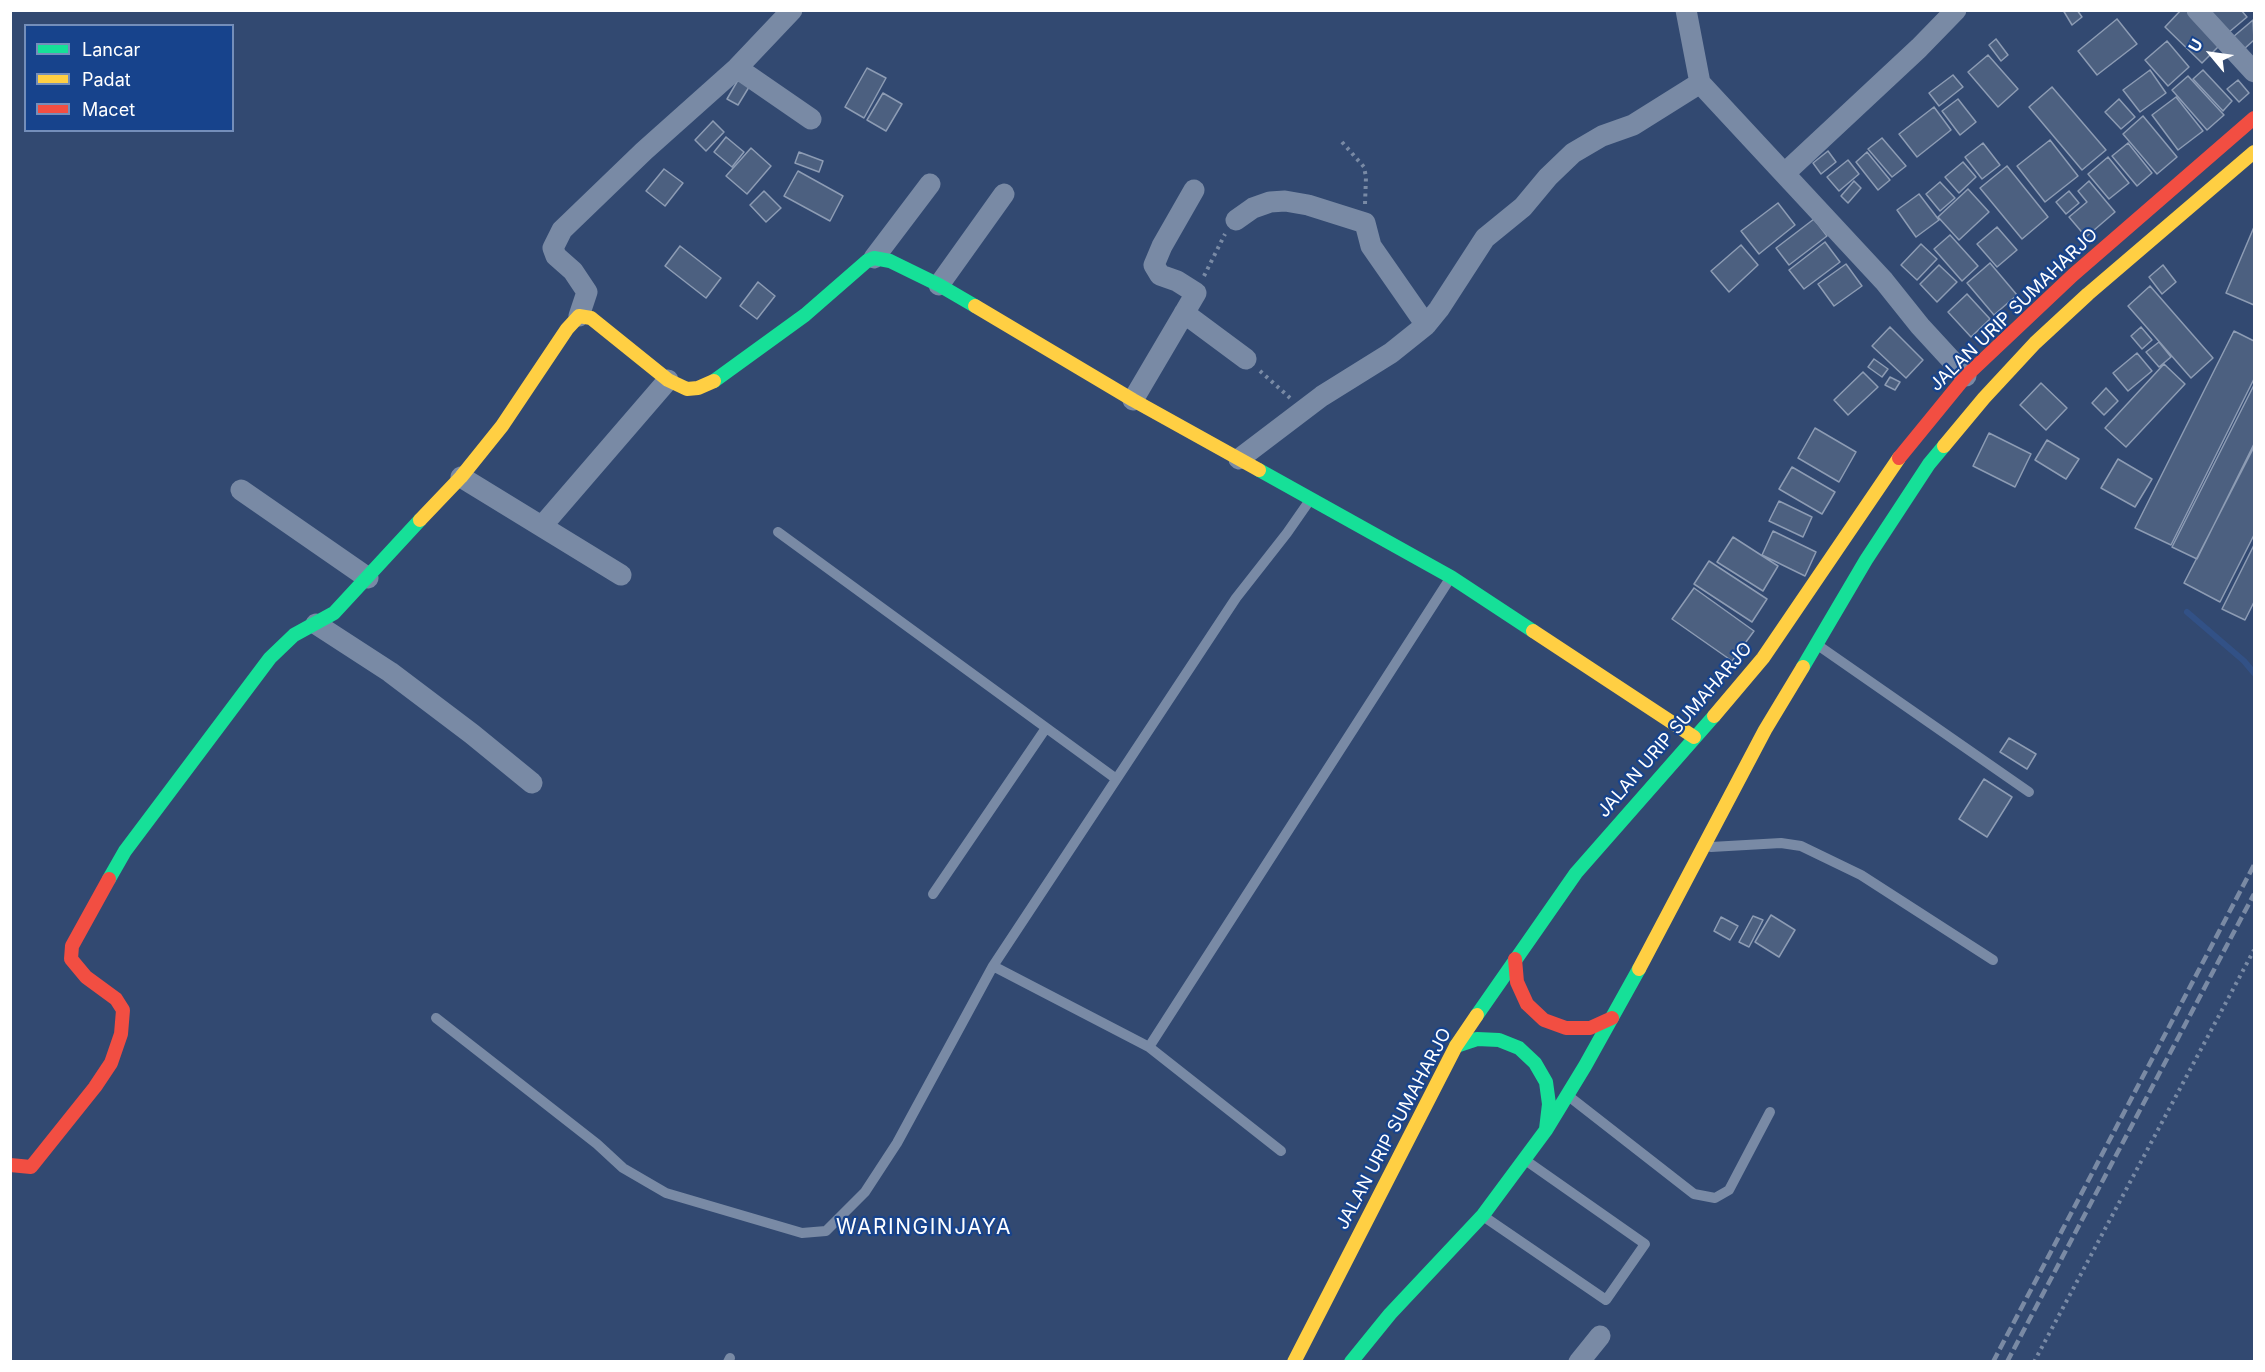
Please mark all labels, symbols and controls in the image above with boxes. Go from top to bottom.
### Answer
legend [24,24,234,132]
north arrow [2181,24,2241,84]
text: U [2184,35,2207,55]
text: Lancar [82,39,140,60]
text: Padat [82,69,131,90]
text: Macet [82,99,135,120]
street label: JALAN URIP SUMAHARJO [1926,224,2102,396]
street label: JALAN URIP SUMAHARJO [1593,638,1757,822]
street label: JALAN URIP SUMAHARJO [1332,1025,1456,1233]
district label: WARINGINJAYA [836,1215,1012,1241]

